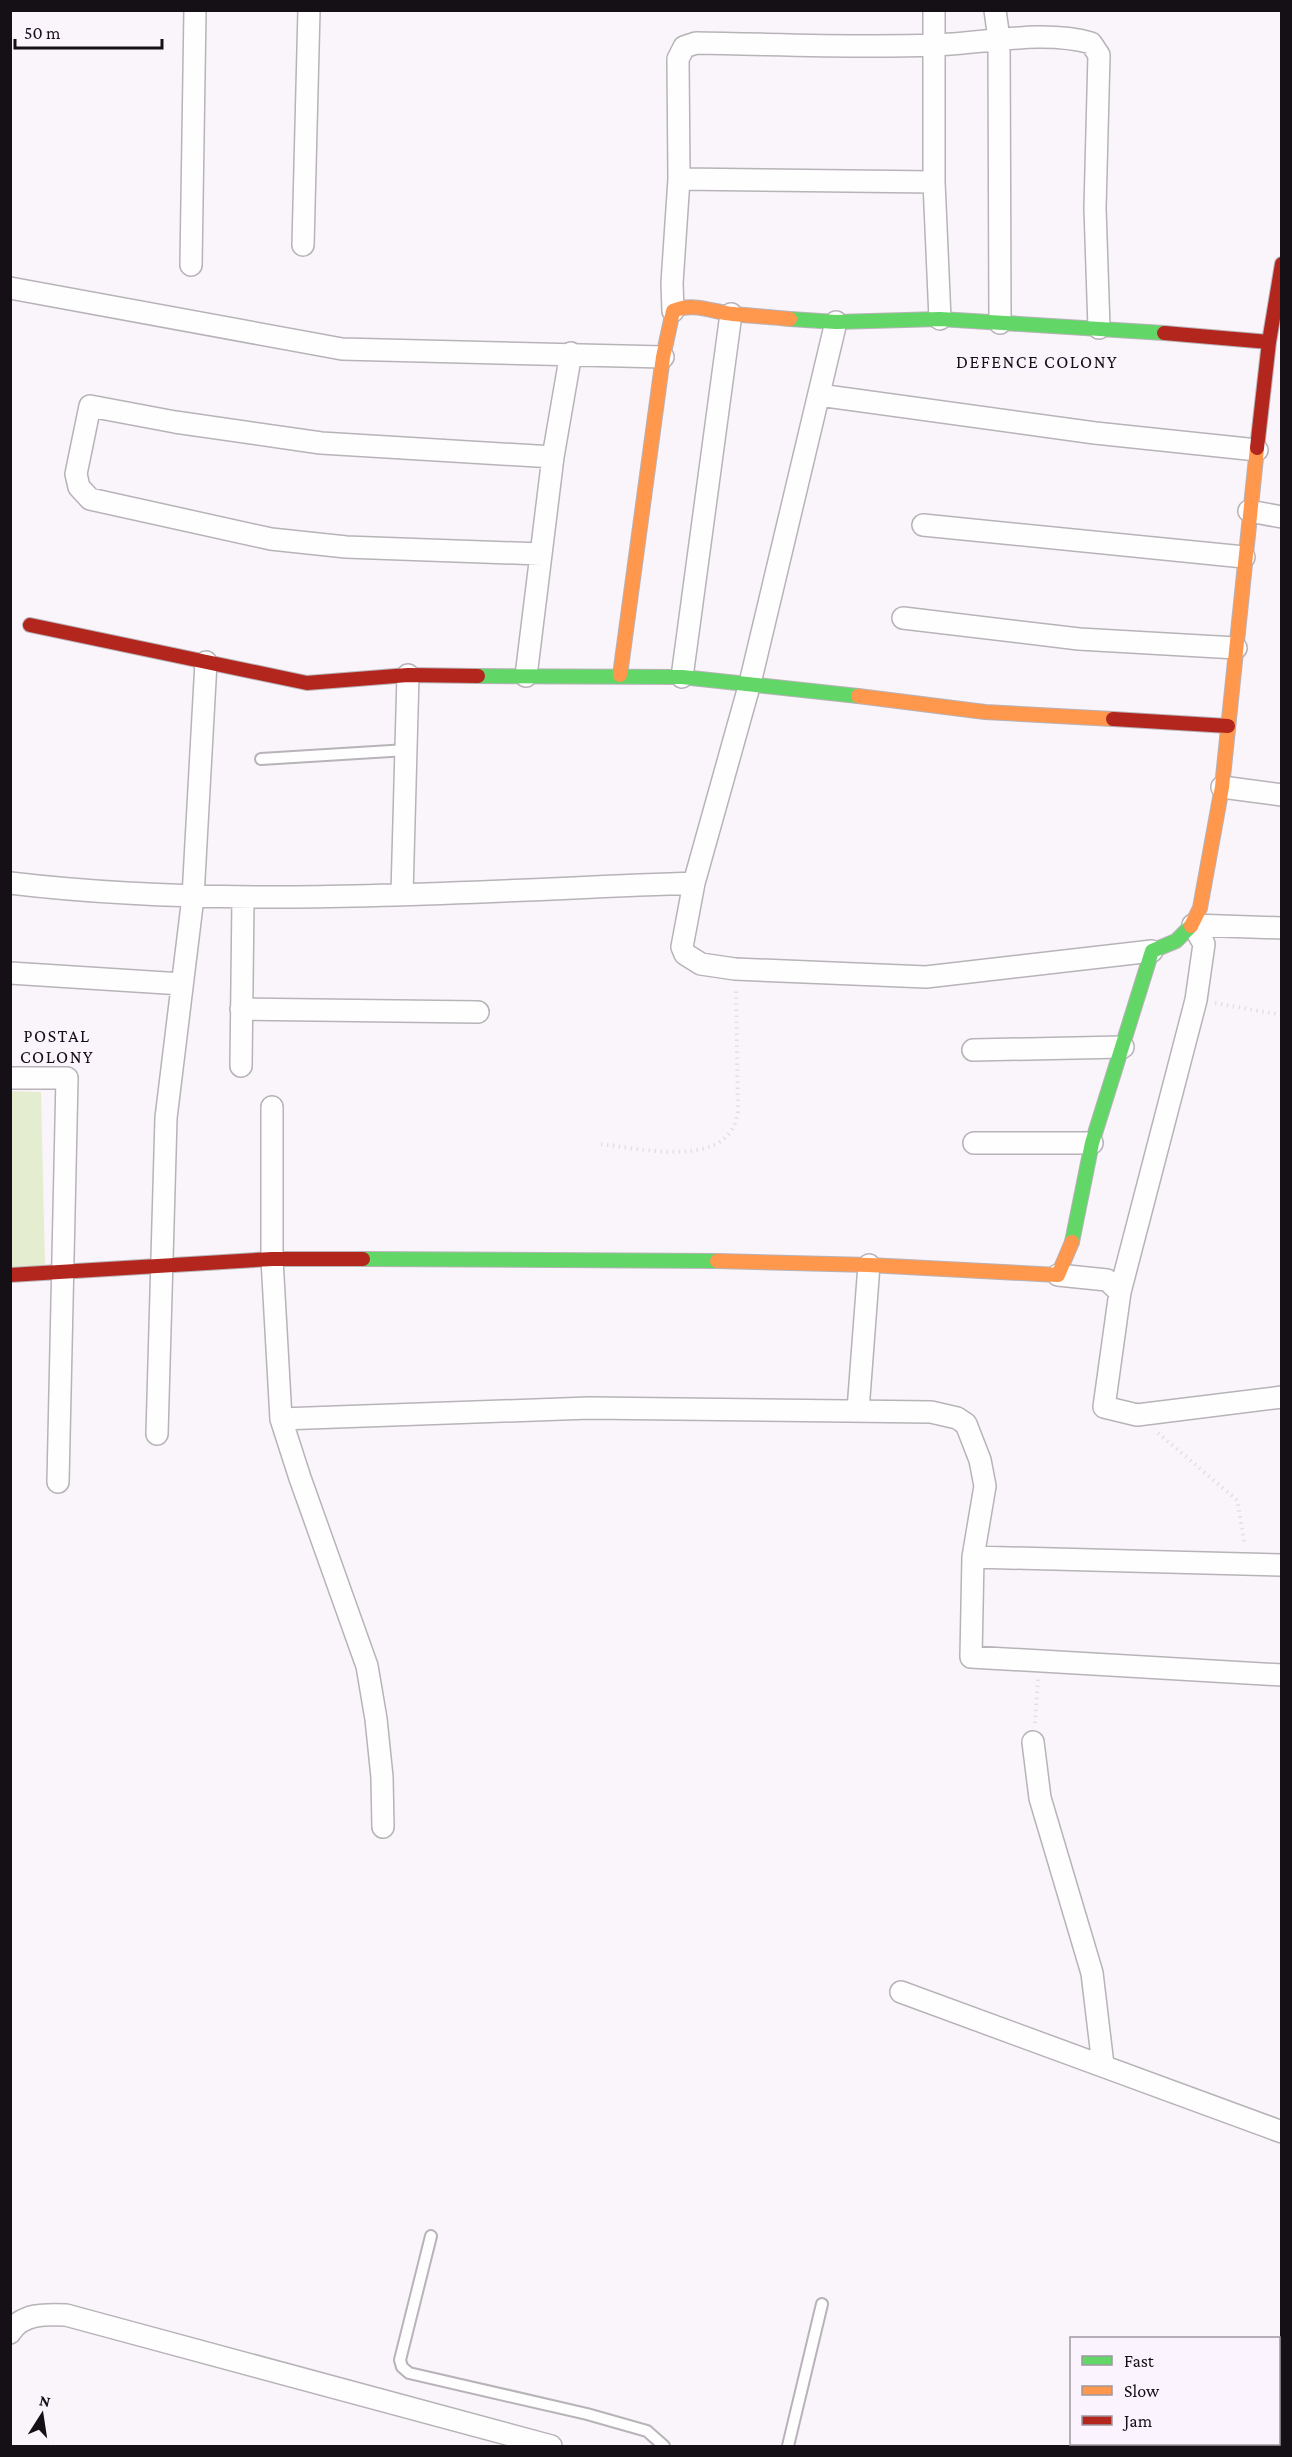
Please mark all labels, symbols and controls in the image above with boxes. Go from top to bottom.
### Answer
scale bar [15,12,162,50]
text: 50 m [24,23,61,43]
district label: DEFENCE COLONY [956,352,1118,372]
district label: POSTAL COLONY [20,1026,94,1067]
legend [1070,2337,1280,2445]
text: Fast [1124,2351,1155,2371]
text: Slow [1124,2381,1160,2401]
north arrow [12,2385,72,2445]
text: N [38,2391,52,2410]
text: Jam [1122,2411,1153,2431]

